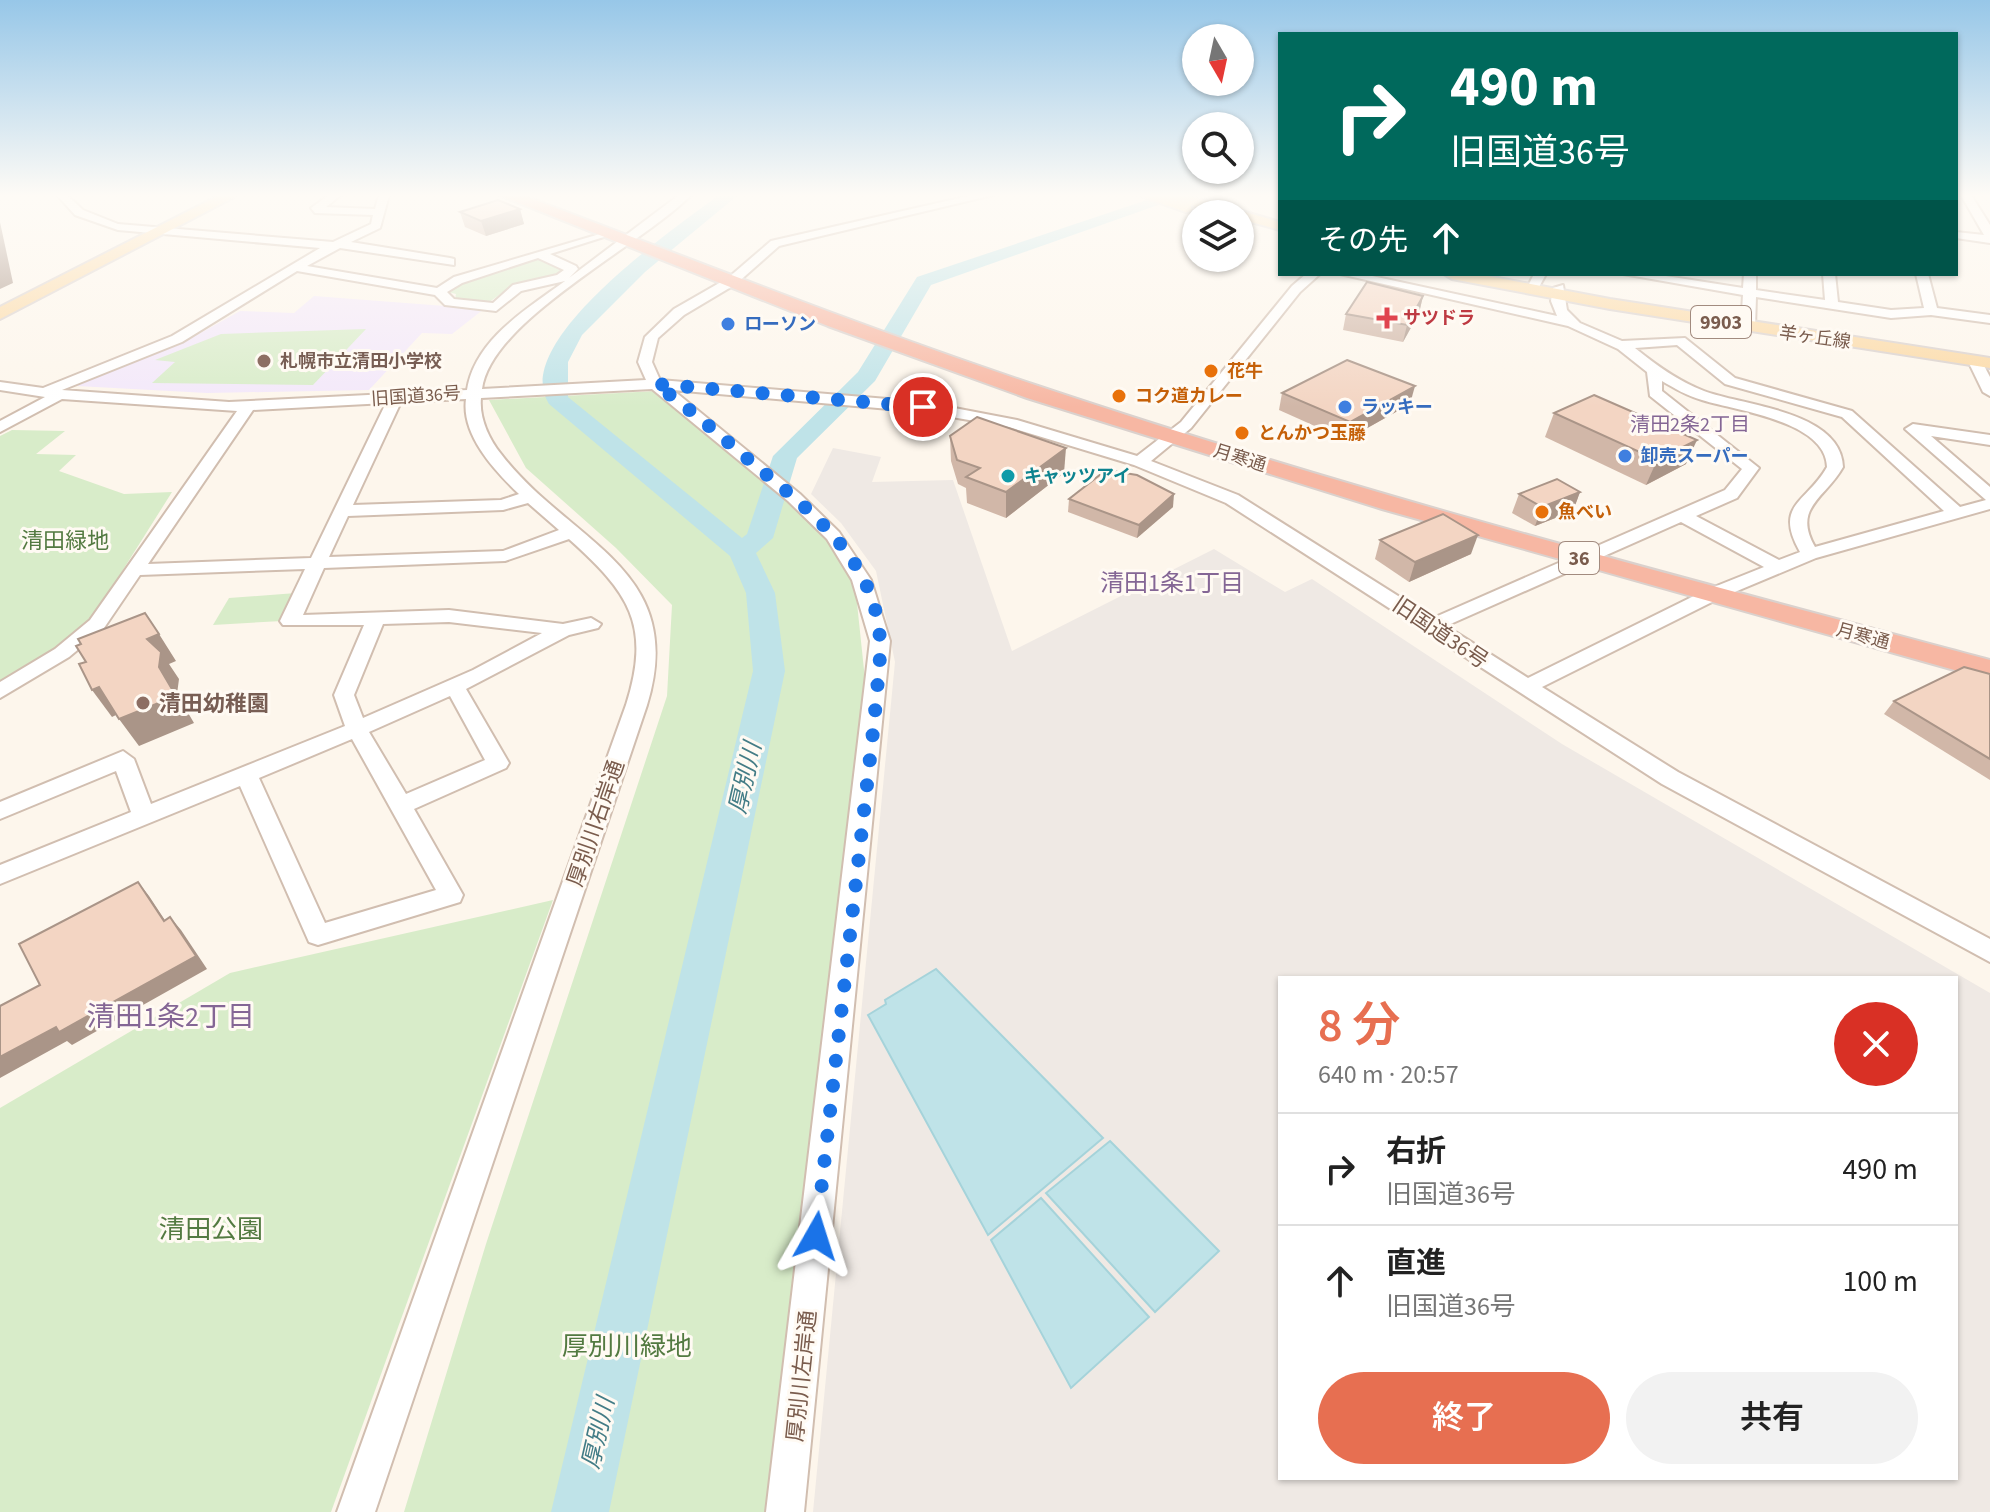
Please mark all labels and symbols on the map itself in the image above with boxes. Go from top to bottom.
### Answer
north arrow [1182,24,1254,96]
place label: サツドラ [1403,306,1475,331]
road number: 9903 [1691,306,1751,338]
marker: サツドラ [1378,309,1396,327]
place label: ローソン [744,312,816,337]
marker: ローソン [719,315,737,333]
street label: 羊ヶ丘線 [1778,320,1852,355]
place label: 札幌市立清田小学校 [280,349,442,374]
marker: 札幌市立清田小学校 [255,352,273,370]
place label: 花牛 [1227,359,1263,384]
marker: 花牛 [1202,362,1220,380]
pin [889,373,957,441]
street label: 旧国道36号 [370,381,462,412]
place label: コク道カレー [1135,384,1243,409]
marker: コク道カレー [1110,387,1128,405]
place label: ラッキー [1361,395,1433,420]
marker: ラッキー [1336,398,1354,416]
district label: 清田2条2丁目 [1630,411,1750,439]
place label: とんかつ玉藤 [1258,421,1366,446]
marker: とんかつ玉藤 [1233,424,1251,442]
street label: 月寒通 [1210,439,1269,478]
place label: 卸売スーパー [1641,444,1749,469]
marker: 卸売スーパー [1616,447,1634,465]
place label: キャッツアイ [1024,464,1131,489]
marker: キャッツアイ [999,467,1017,485]
place label: 魚べい [1558,500,1612,525]
marker: 魚べい [1533,503,1551,521]
park label: 清田緑地 [21,525,109,557]
road number: 36 [1559,542,1599,574]
district label: 清田1条1丁目 [1100,566,1244,601]
street label: 旧国道36号 [1386,589,1495,677]
street label: 月寒通 [1834,617,1892,656]
place label: 清田幼稚園 [159,688,269,720]
marker: 清田幼稚園 [134,694,152,712]
water label: 厚別川 [720,736,771,817]
street label: 厚別川右岸通 [559,756,633,891]
district label: 清田1条2丁目 [87,997,255,1037]
position arrow [774,1194,858,1278]
park label: 清田公園 [159,1211,263,1248]
street label: 厚別川左岸通 [779,1309,825,1443]
park label: 厚別川緑地 [562,1328,692,1365]
water label: 厚別川 [573,1391,624,1472]

